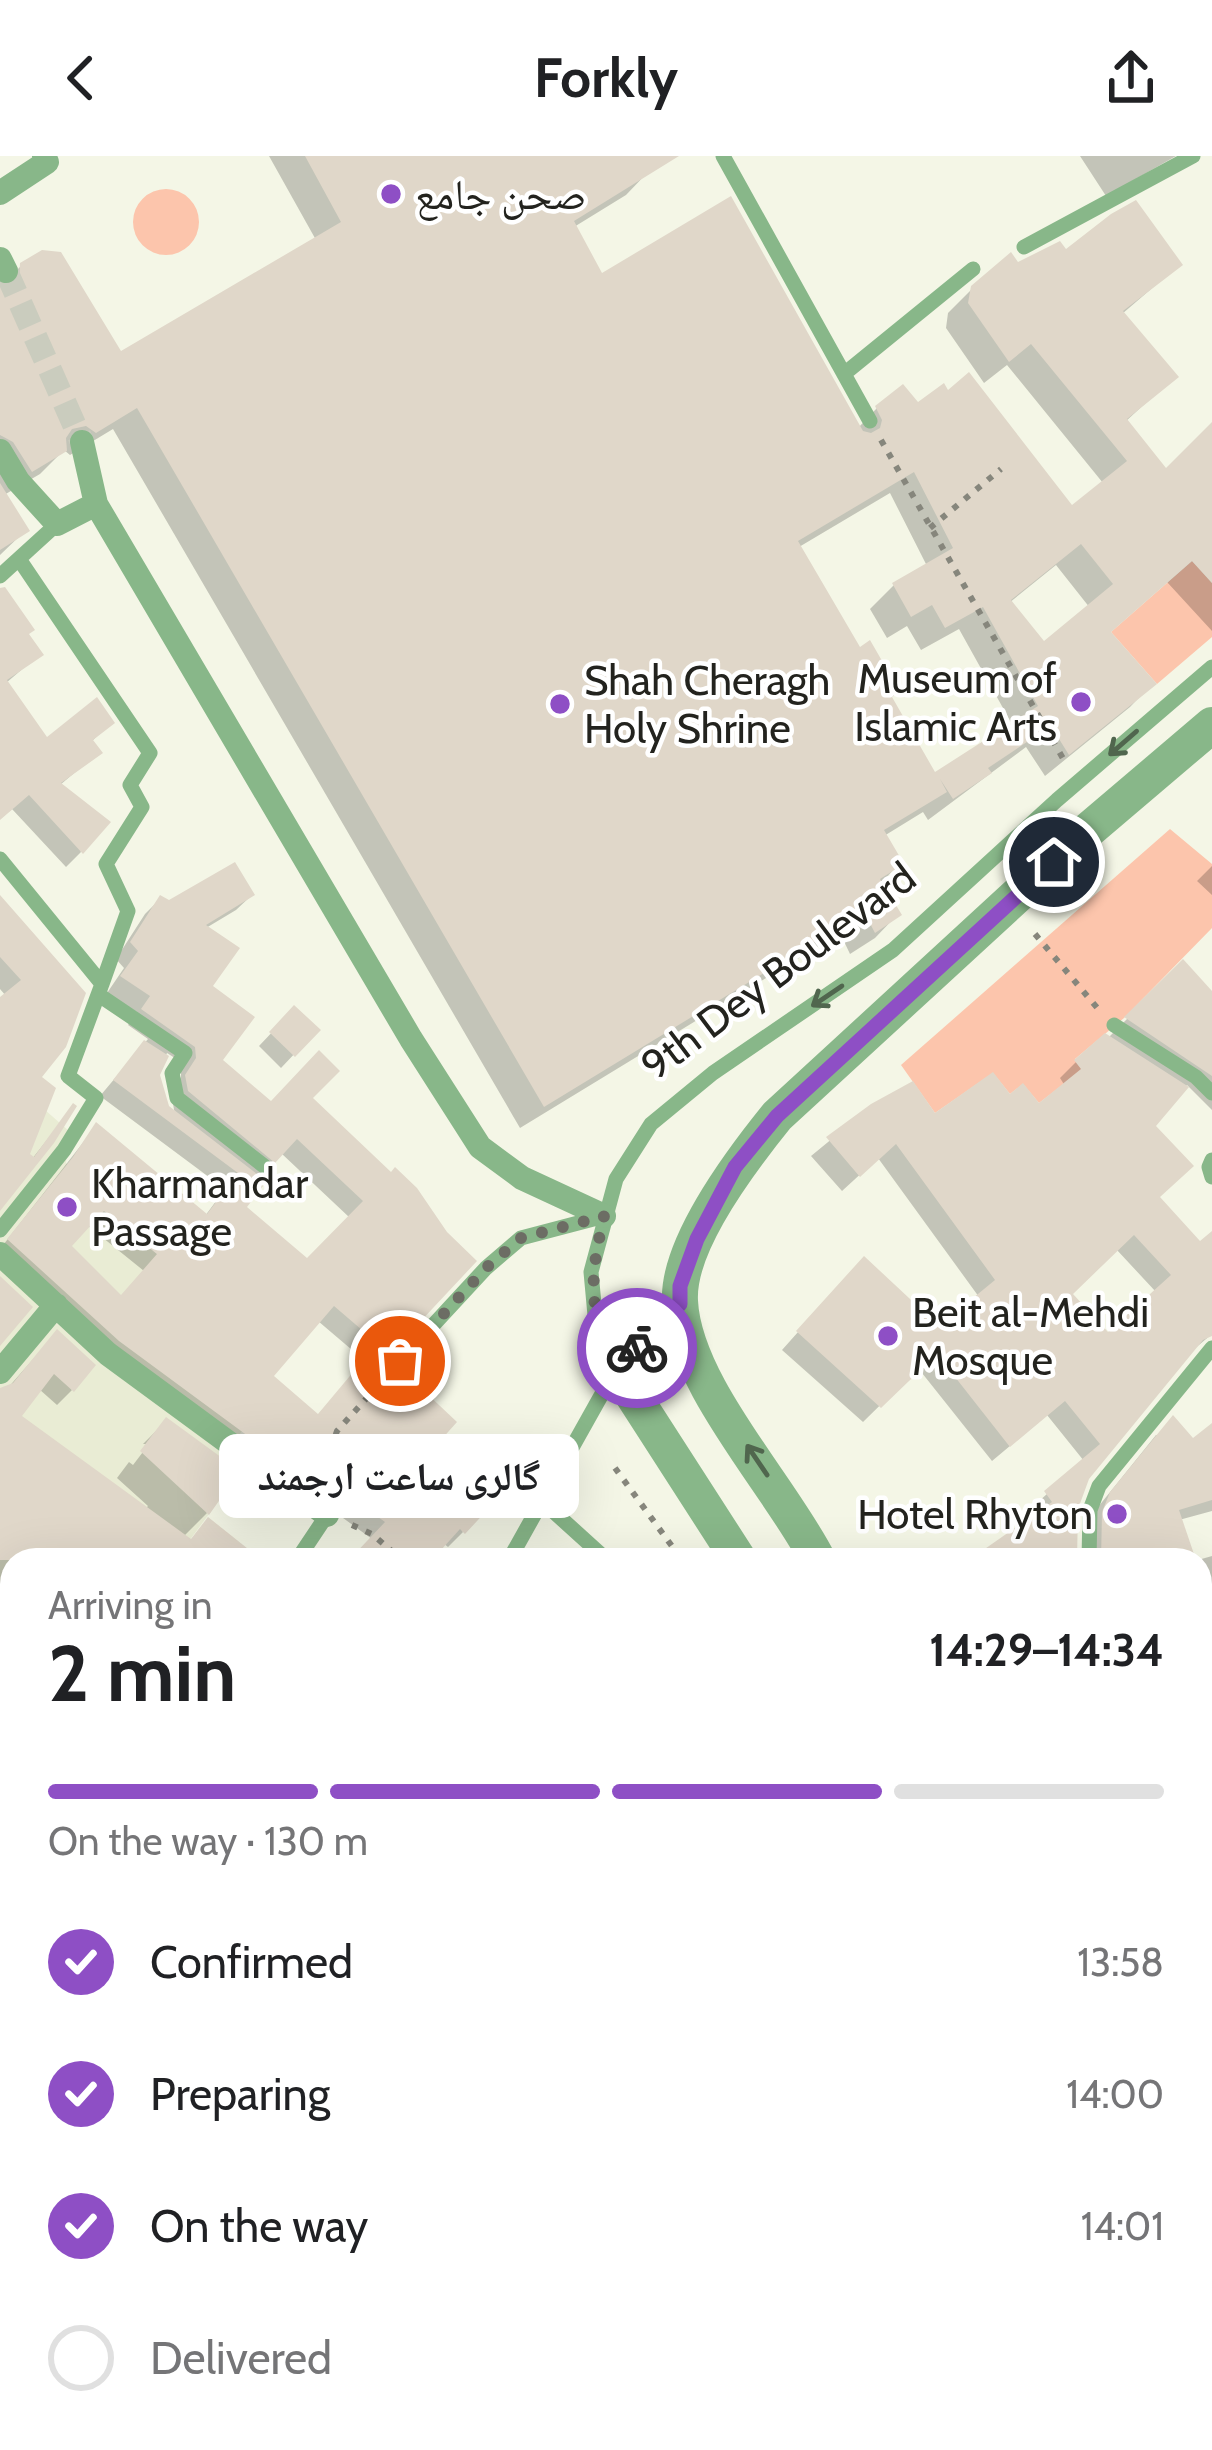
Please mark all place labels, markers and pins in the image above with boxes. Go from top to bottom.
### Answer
place label: صحن جامع [415,168,587,221]
marker: صحن جامع [378,181,404,207]
place label: Museum of Islamic Arts [854,652,1057,752]
place label: Shah Cheragh Holy Shrine [584,654,830,754]
marker: Museum of Islamic Arts [1068,689,1094,715]
marker: Shah Cheragh Holy Shrine [547,691,573,717]
pin [1003,811,1105,913]
place label: Kharmandar Passage [91,1157,309,1257]
marker: Kharmandar Passage [54,1194,80,1220]
place label: Beit al-Mehdi Mosque [912,1286,1149,1386]
pin [349,1310,451,1412]
marker: Beit al-Mehdi Mosque [875,1323,901,1349]
callout: گالری ساعت ارجمند [220,1433,580,1517]
place label: Hotel Rhyton [857,1488,1093,1540]
marker: Hotel Rhyton [1104,1501,1130,1527]

